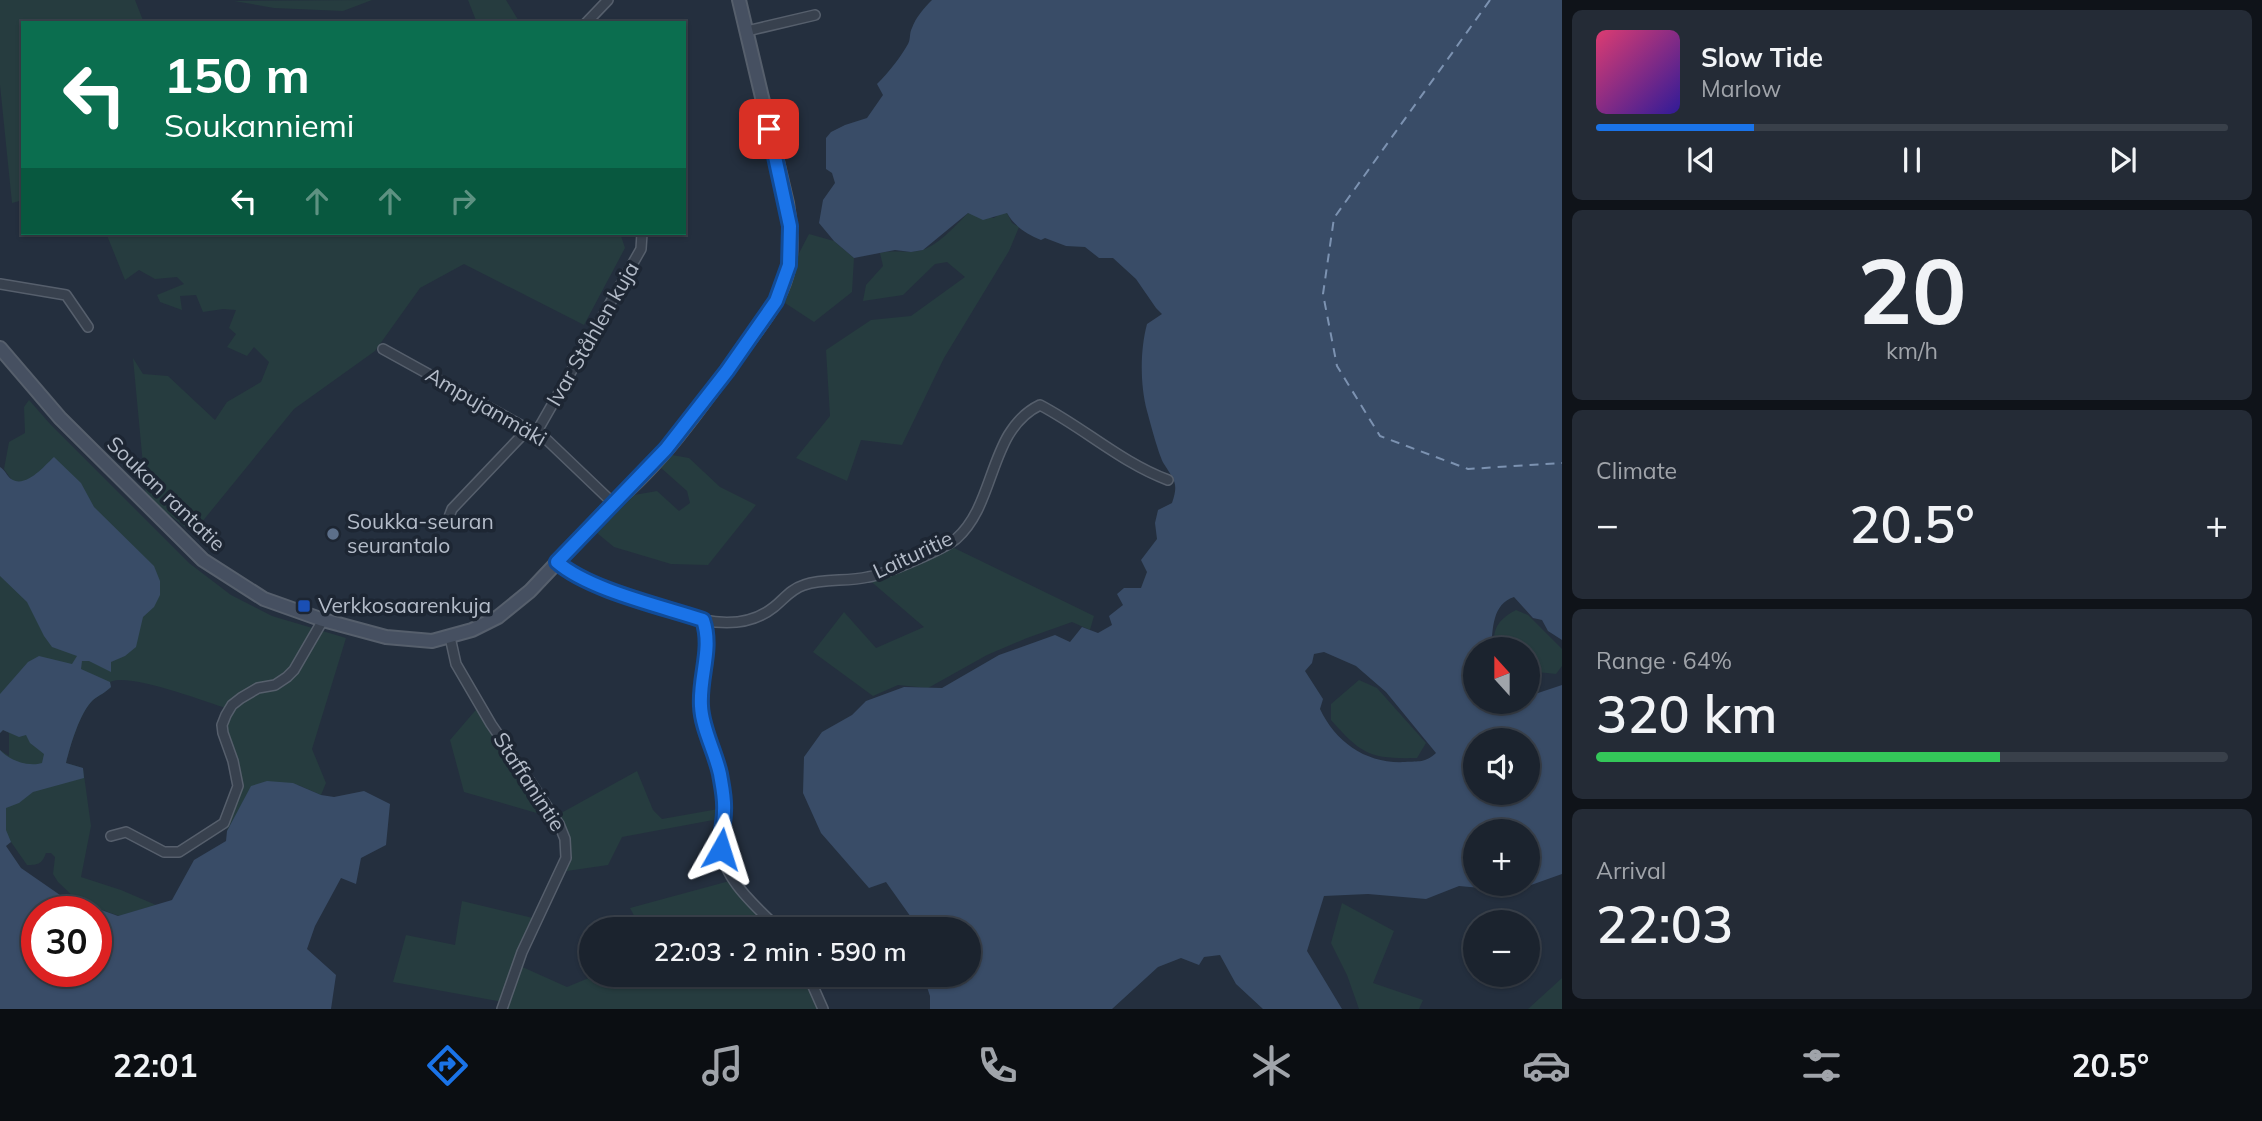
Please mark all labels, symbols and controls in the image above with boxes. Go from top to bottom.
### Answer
text: Slow Tide [1701,41,1823,74]
text: 150 m [164,44,310,105]
icon: left [49,49,140,140]
text: Marlow [1701,74,1781,103]
pin [739,99,799,159]
text: Soukanniemi [164,105,354,145]
icon: arrive [750,110,788,148]
icon: previous [1682,141,1720,179]
icon: pause [1893,141,1931,179]
icon: next [2104,141,2142,179]
icon: left [225,182,263,220]
icon: ahead [298,182,336,220]
icon: ahead [371,182,409,220]
icon: right [444,182,482,220]
text: 20 [1857,233,1967,347]
street label: Ivar Ståhlen kuja [540,257,644,410]
text: km/h [1886,336,1938,365]
street label: Ampujanmäki [421,361,552,451]
street label: Soukan rantatie [102,430,231,556]
text: Climate [1596,456,1677,485]
text: 20.5° [1849,491,1975,556]
text: − [1596,500,1619,548]
text: + [2205,500,2228,548]
place label: Soukka-seuran seurantalo [347,508,494,558]
street label: Laituritie [869,524,957,584]
marker: Soukka-seuran seurantalo [325,526,341,542]
place label: Verkkosaarenkuja [318,592,491,618]
marker: Verkkosaarenkuja [296,598,312,614]
north arrow [1463,637,1540,714]
map controls [1463,637,1540,987]
text: Range · 64% [1596,646,1732,675]
text: 320 km [1596,681,1777,746]
street label: Staffanintie [488,727,571,836]
button: sound [1463,728,1540,805]
position arrow [684,812,758,886]
button: + [1463,819,1540,896]
text: Arrival [1596,856,1666,885]
text: 22:03 [1596,891,1733,956]
speed limit sign: 30 [21,896,112,987]
button: − [1463,910,1540,987]
text: 22:03 · 2 min · 590 m [653,935,907,968]
icon: directions [423,1041,472,1090]
icon: music [698,1041,747,1090]
icon: phone [973,1041,1022,1090]
icon: climate [1247,1041,1296,1090]
icon: car [1522,1041,1571,1090]
icon: filters [1797,1041,1846,1090]
text: 22:01 [113,1045,198,1085]
text: 20.5° [2071,1045,2149,1085]

